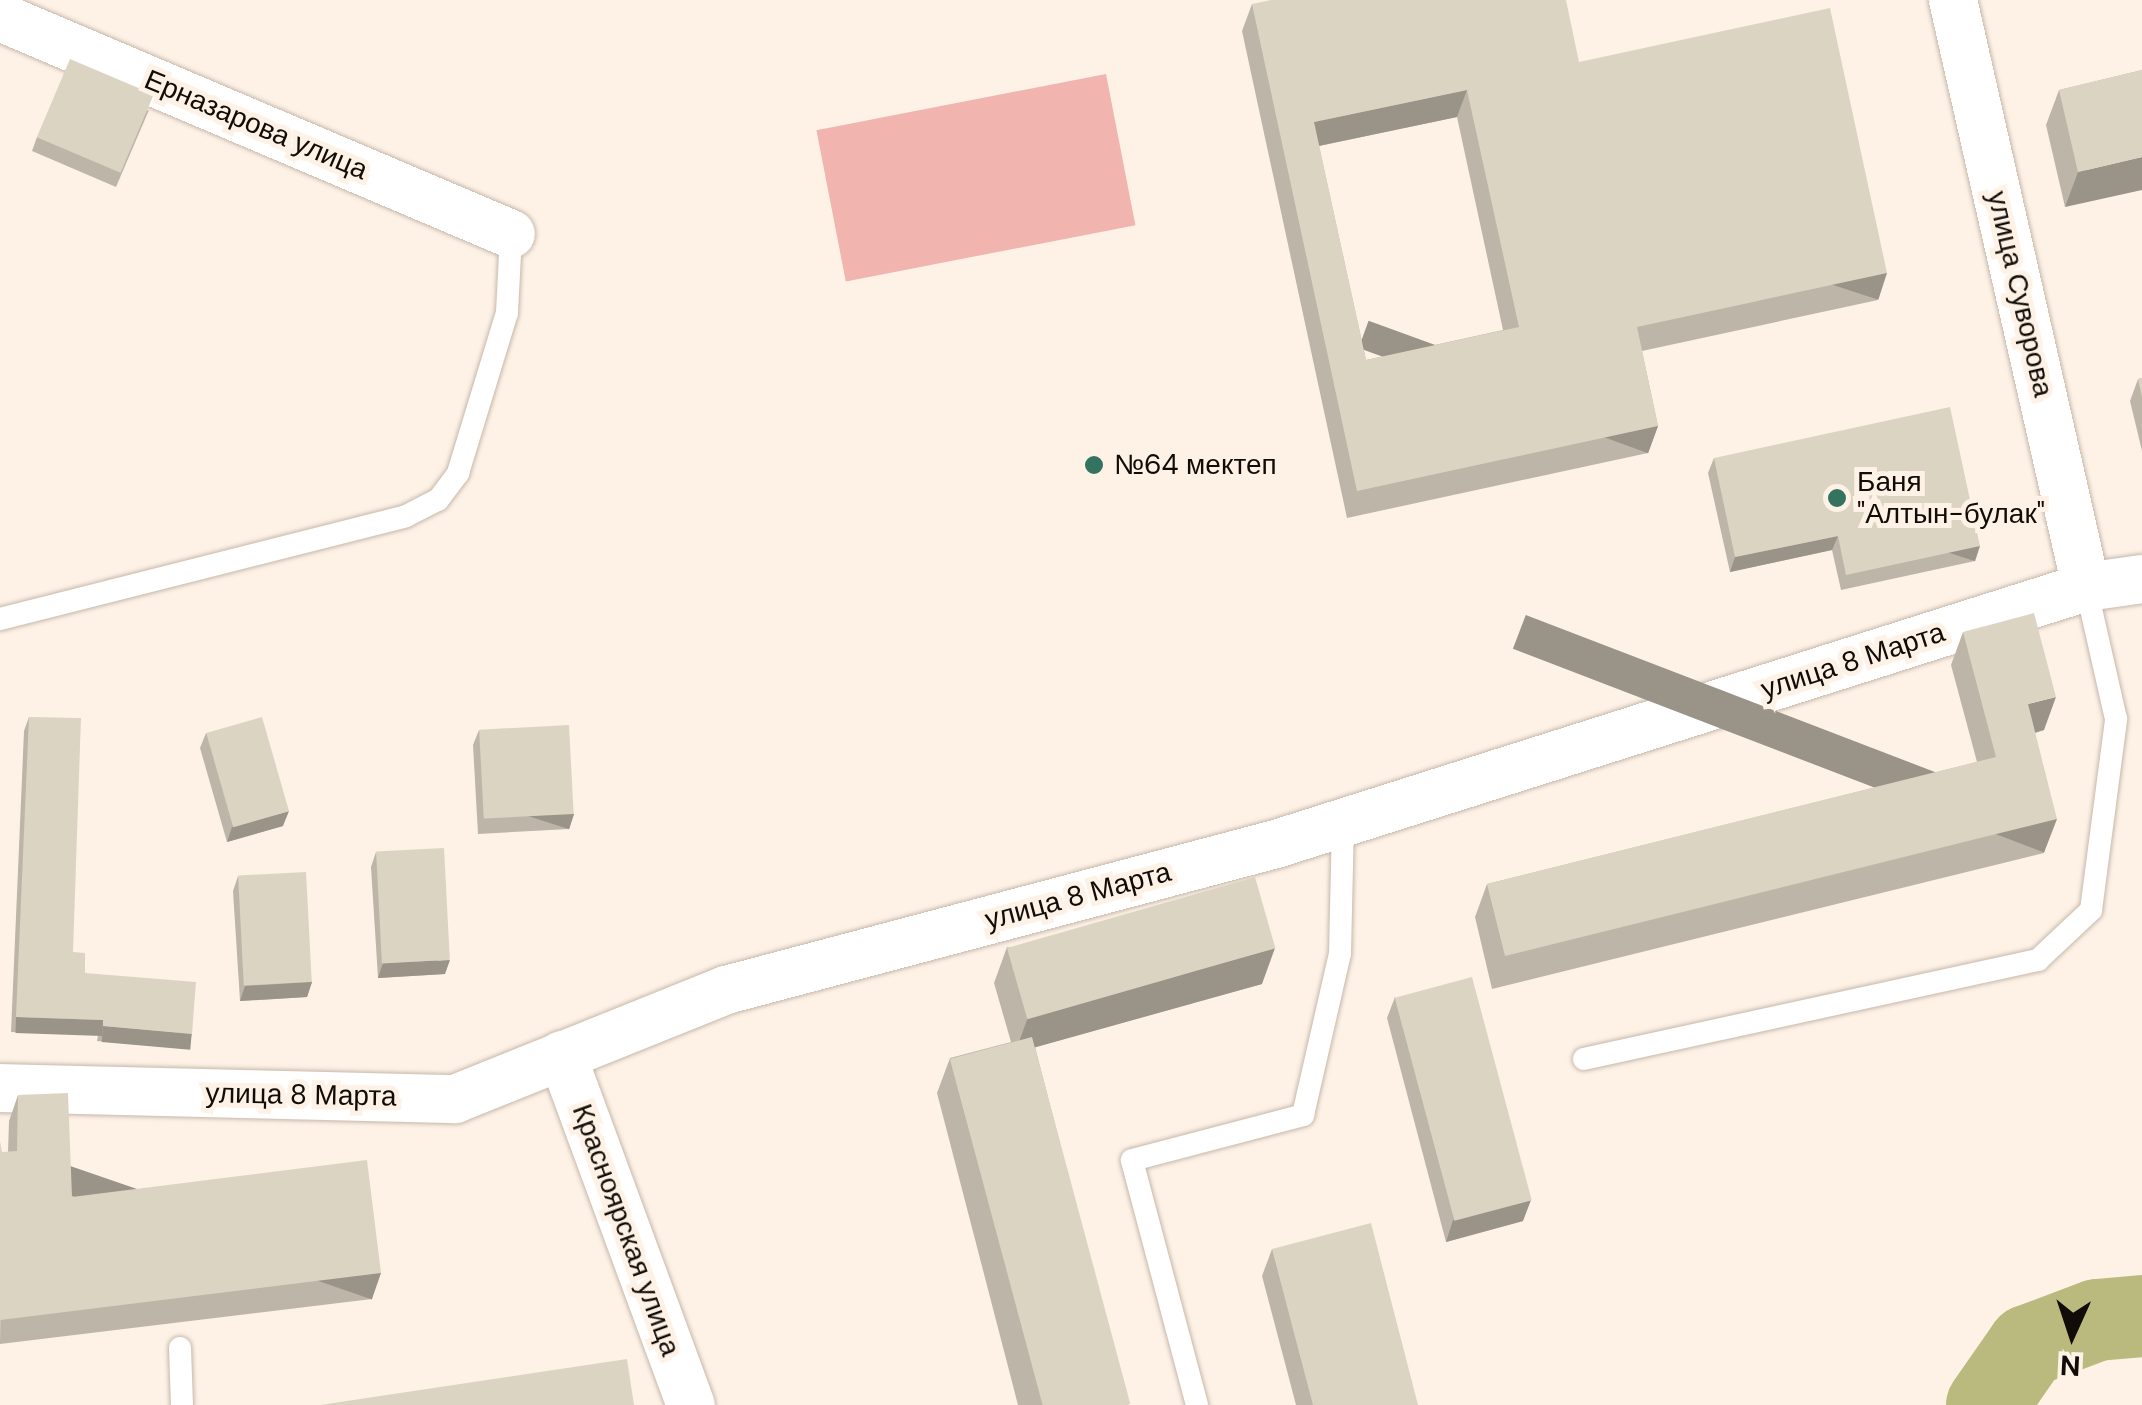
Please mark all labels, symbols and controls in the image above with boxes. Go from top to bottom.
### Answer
street label: Ерназарова улица [139,63,373,187]
street label: улица Суворова [1980,188,2060,400]
place label: №64 мектеп [1114,448,1277,482]
marker: №64 мектеп [1083,454,1105,476]
place label: Баня "Алтын-булак" [1857,465,2045,531]
marker: Баня "Алтын-булак" [1826,487,1848,509]
street label: улица 8 Марта [1757,615,1949,707]
street label: улица 8 Марта [981,855,1175,937]
street label: улица 8 Марта [205,1077,397,1113]
street label: Красноярская улица [565,1100,687,1360]
north arrow [2022,1285,2122,1385]
text: N [2059,1346,2082,1384]

